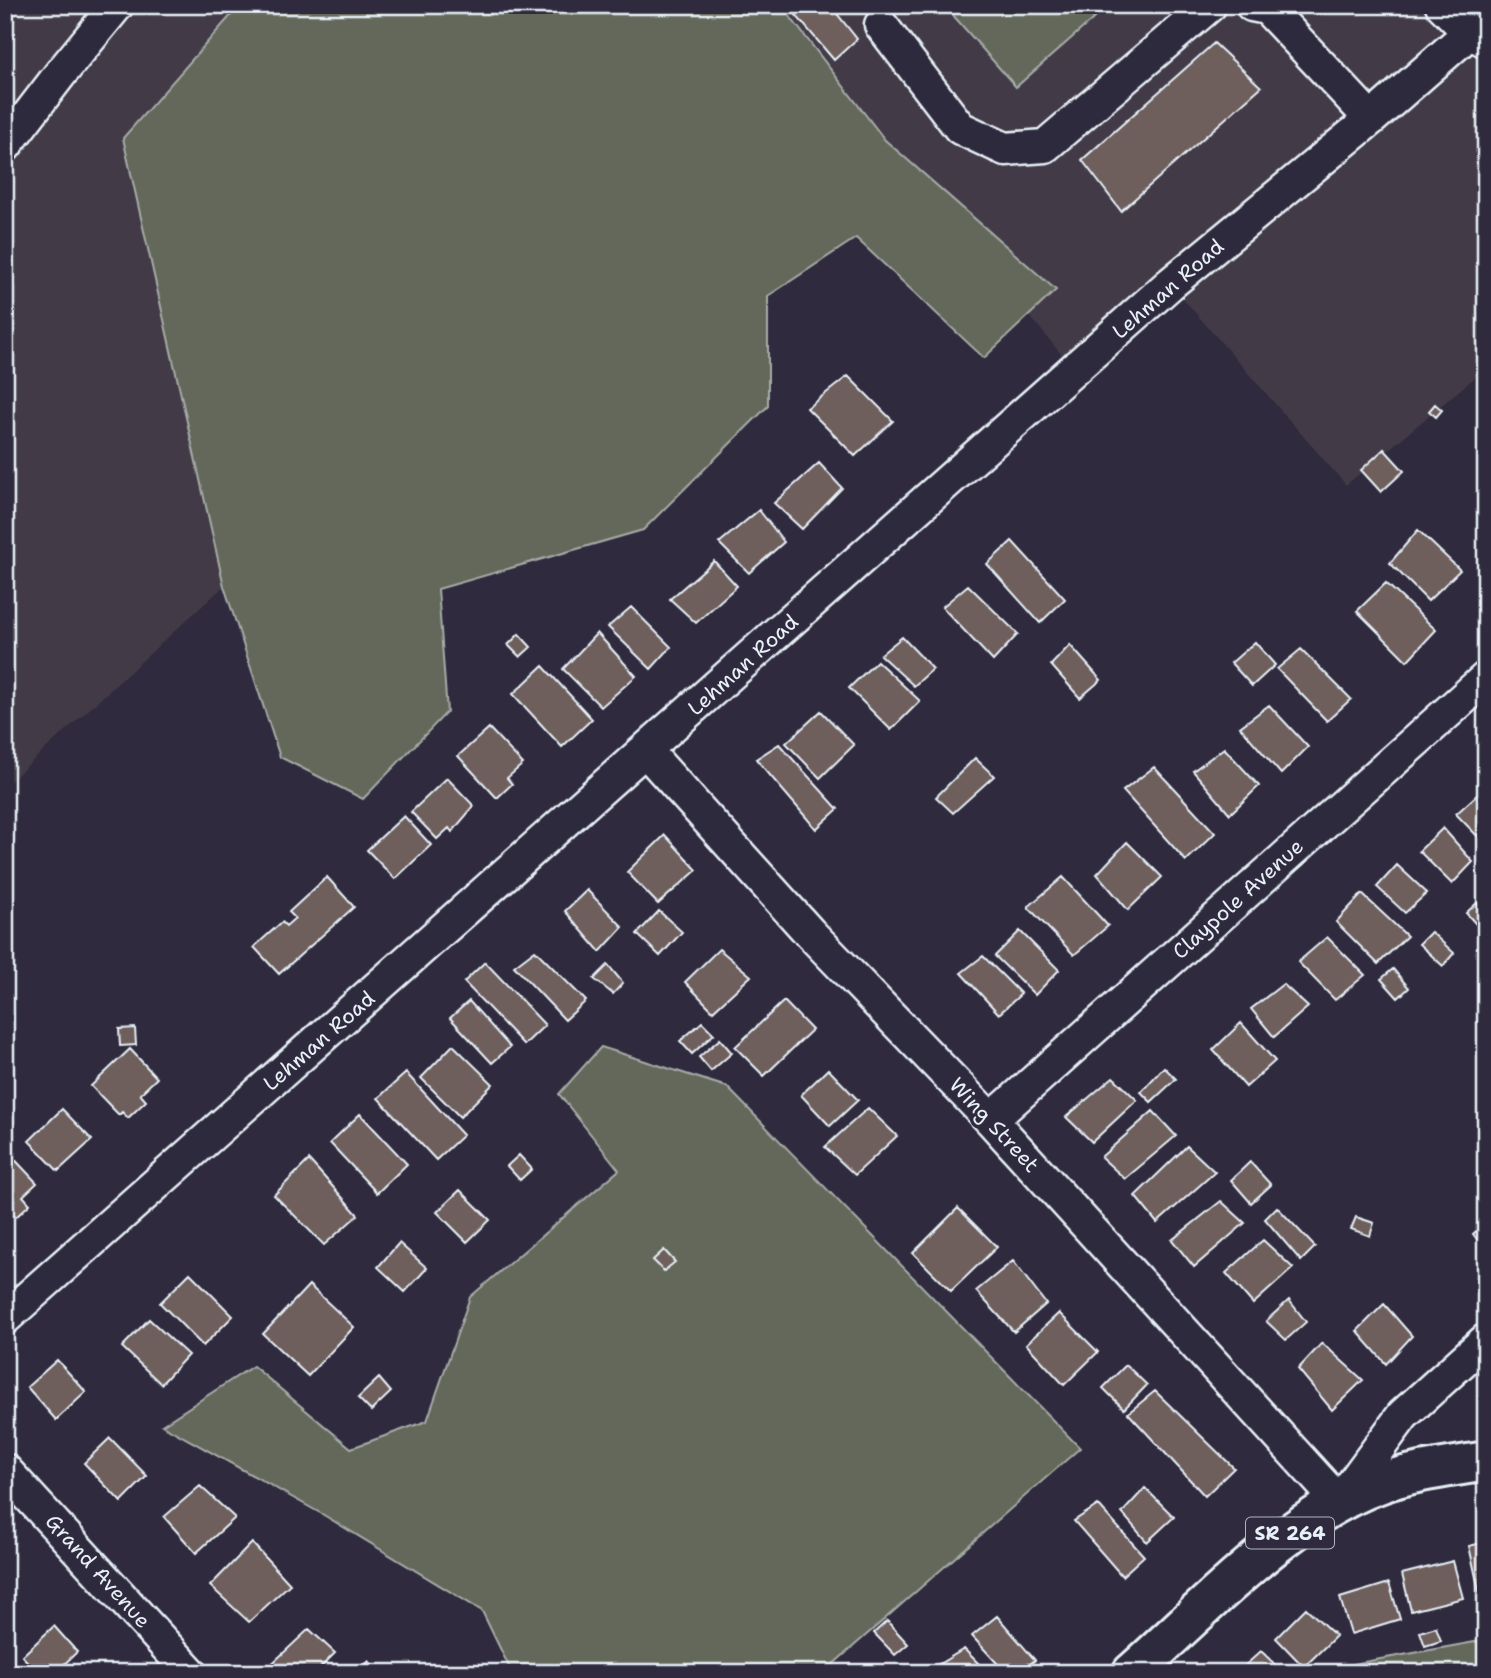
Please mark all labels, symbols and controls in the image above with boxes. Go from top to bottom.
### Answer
street label: Lehman Road [1106,233,1230,345]
street label: Lehman Road [682,608,804,722]
street label: Claypole Avenue [1166,833,1310,965]
street label: Lehman Road [257,985,381,1097]
street label: Wing Street [943,1072,1045,1178]
street label: Grand Avenue [39,1508,157,1634]
road number: SR 264 [1246,1518,1334,1548]

